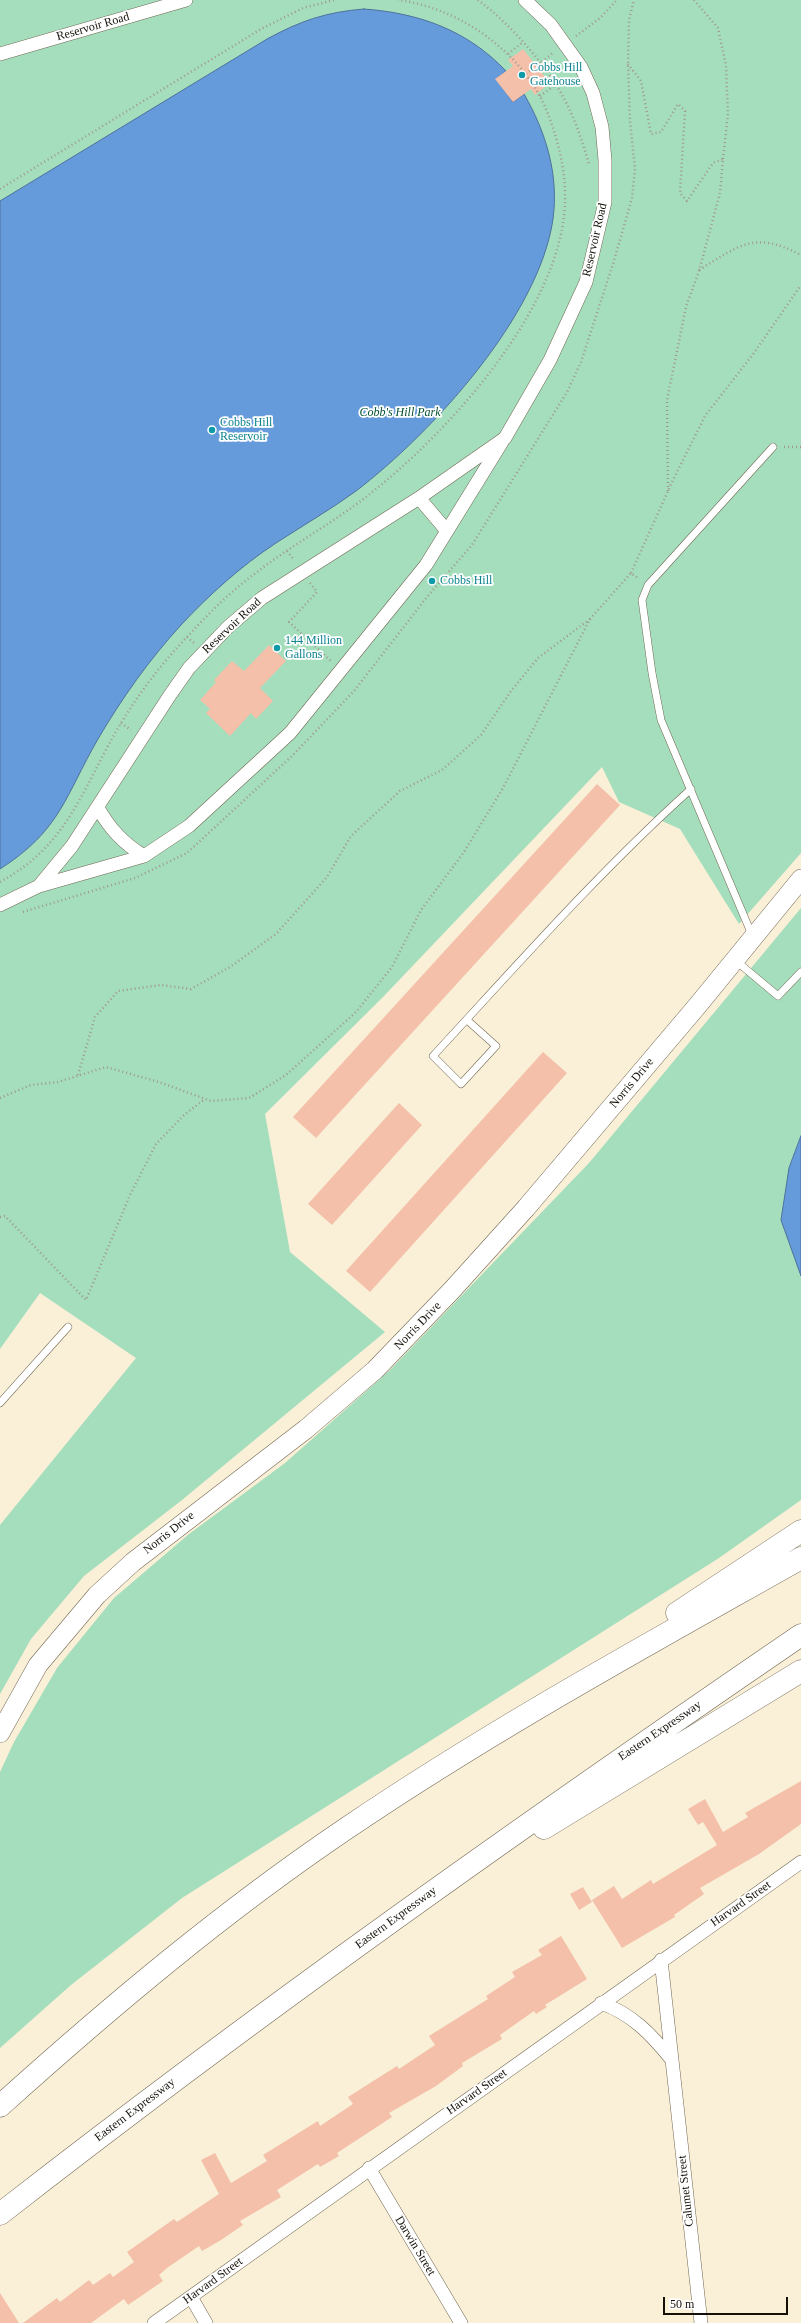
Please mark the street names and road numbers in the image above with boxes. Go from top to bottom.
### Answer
street label: Reservoir Road [55,10,131,44]
street label: Reservoir Road [580,202,610,278]
street label: Reservoir Road [200,595,264,657]
street label: Norris Drive [607,1055,657,1111]
street label: Norris Drive [392,1299,444,1353]
street label: Norris Drive [141,1509,197,1557]
street label: Eastern Expressway [616,1698,704,1764]
street label: Harvard Street [708,1878,774,1930]
street label: Eastern Expressway [353,1884,439,1952]
street label: Harvard Street [444,2066,510,2118]
street label: Eastern Expressway [92,2075,178,2145]
street label: Calumet Street [675,2155,697,2227]
street label: Darwin Street [392,2214,438,2278]
street label: Harvard Street [180,2255,246,2307]

